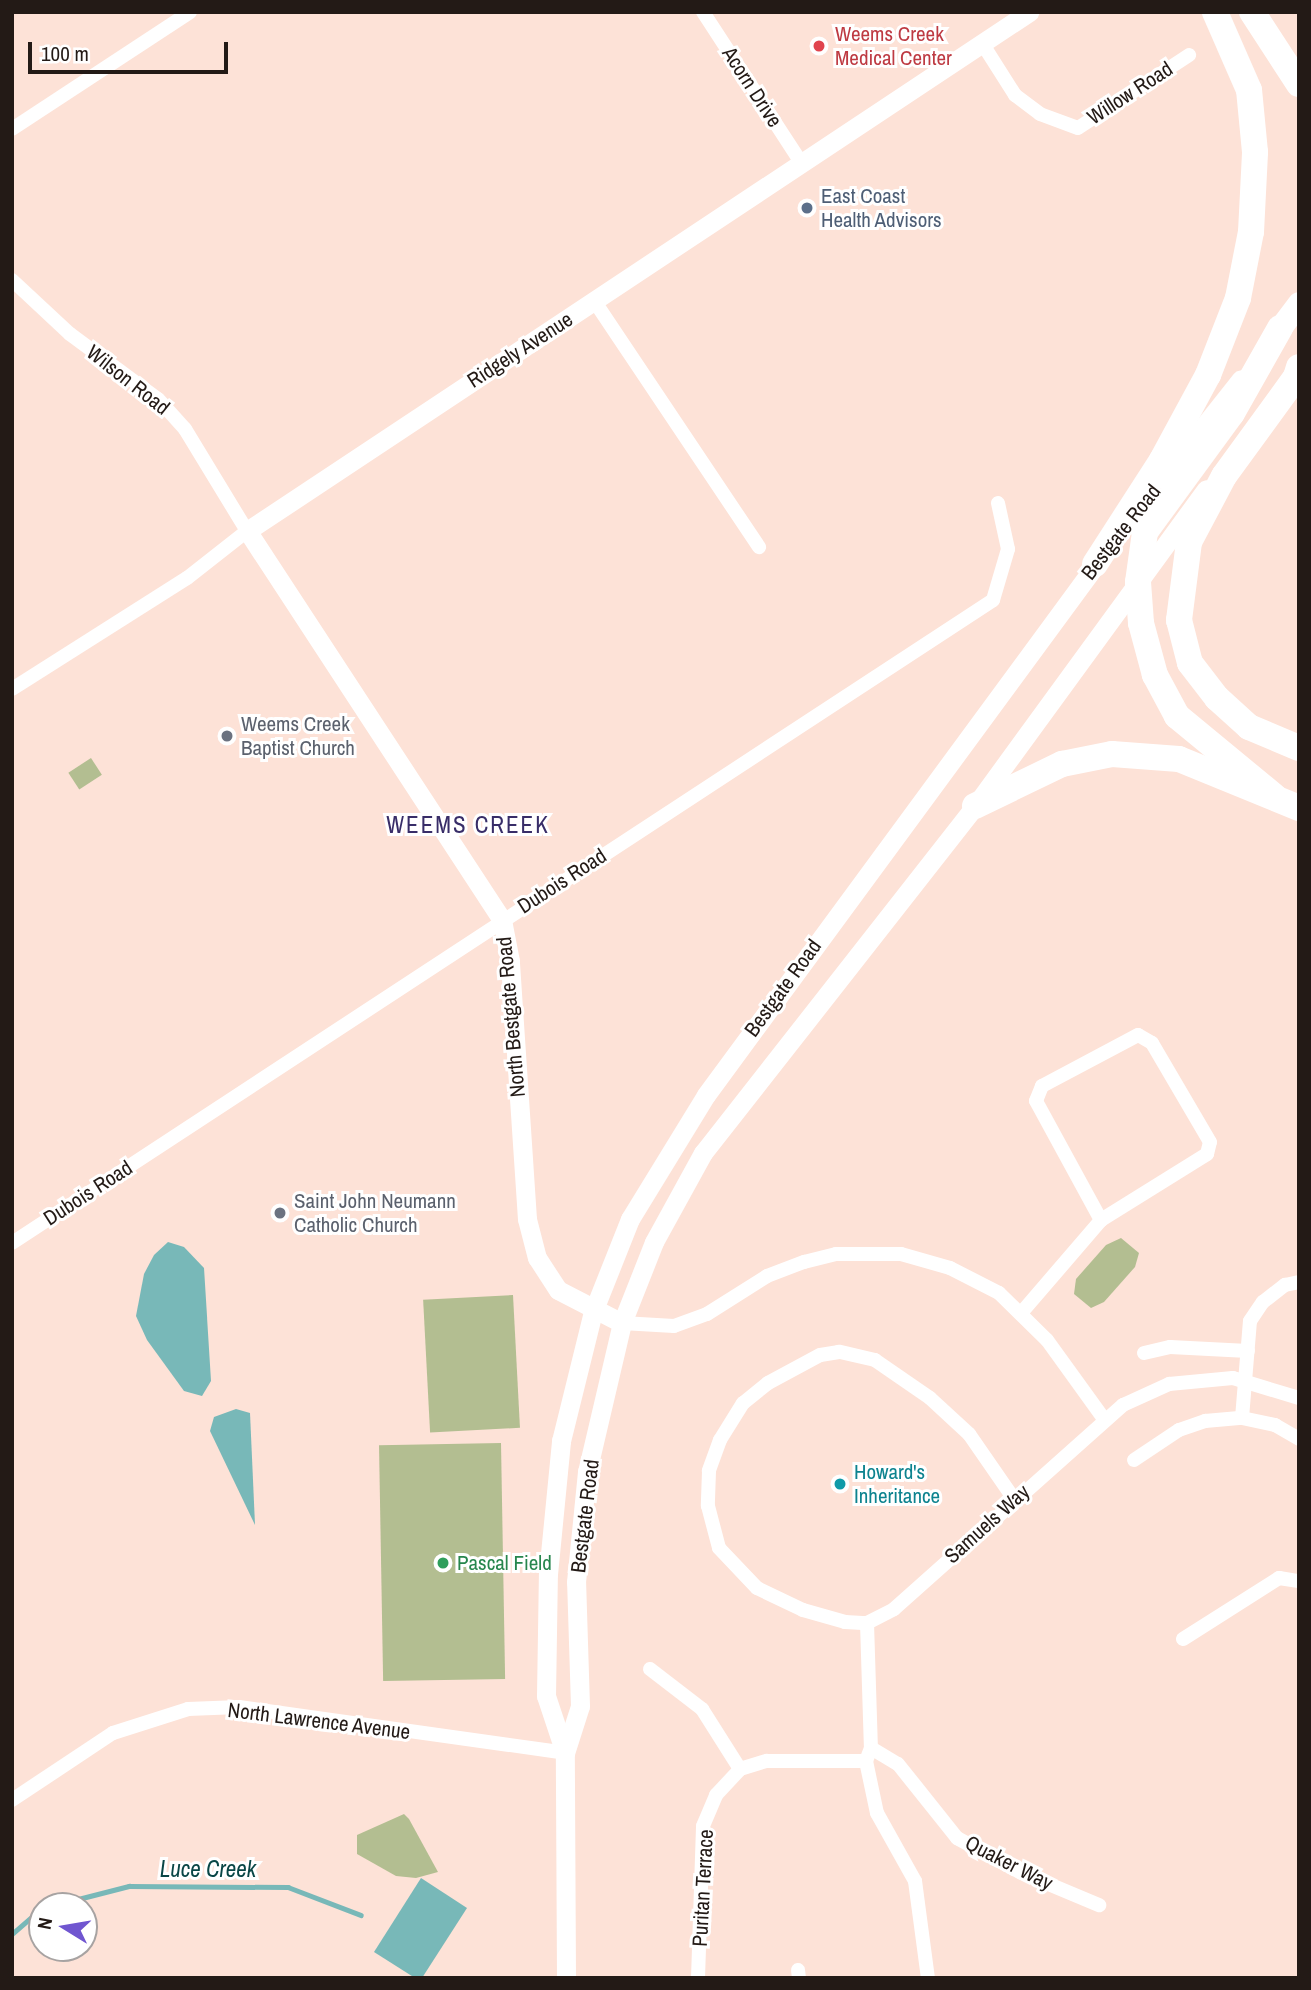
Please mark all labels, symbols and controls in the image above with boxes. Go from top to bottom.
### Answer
place label: Weems Creek Medical Center [835,21,952,71]
scale bar [32,28,231,72]
marker: Weems Creek Medical Center [809,36,829,56]
text: 100 m [41,39,89,68]
street label: Acorn Drive [717,42,787,132]
street label: Willow Road [1083,56,1177,130]
place label: East Coast Health Advisors [821,183,943,233]
marker: East Coast Health Advisors [799,200,815,216]
street label: Ridgely Avenue [462,306,578,394]
street label: Wilson Road [81,340,175,420]
street label: Bestgate Road [1076,479,1166,585]
place label: Weems Creek Baptist Church [241,711,355,761]
marker: Weems Creek Baptist Church [219,728,235,744]
district label: WEEMS CREEK [388,811,548,839]
street label: Dubois Road [513,843,611,919]
street label: Bestgate Road [739,935,827,1041]
street label: North Bestgate Road [491,936,531,1098]
street label: Dubois Road [39,1155,137,1231]
place label: Saint John Neumann Catholic Church [294,1188,456,1238]
marker: Saint John Neumann Catholic Church [272,1205,288,1221]
street label: Bestgate Road [566,1458,604,1574]
place label: Howard's Inheritance [854,1459,940,1509]
marker: Howard's Inheritance [832,1476,848,1492]
street label: Samuels Way [939,1479,1035,1569]
place label: Pascal Field [457,1550,552,1576]
marker: Pascal Field [435,1555,451,1571]
street label: North Lawrence Avenue [226,1697,412,1745]
street label: Puritan Terrace [687,1829,719,1947]
street label: Quaker Way [961,1830,1057,1896]
water label: Luce Creek [160,1855,256,1883]
north arrow [28,1892,98,1962]
text: N [31,1915,58,1931]

